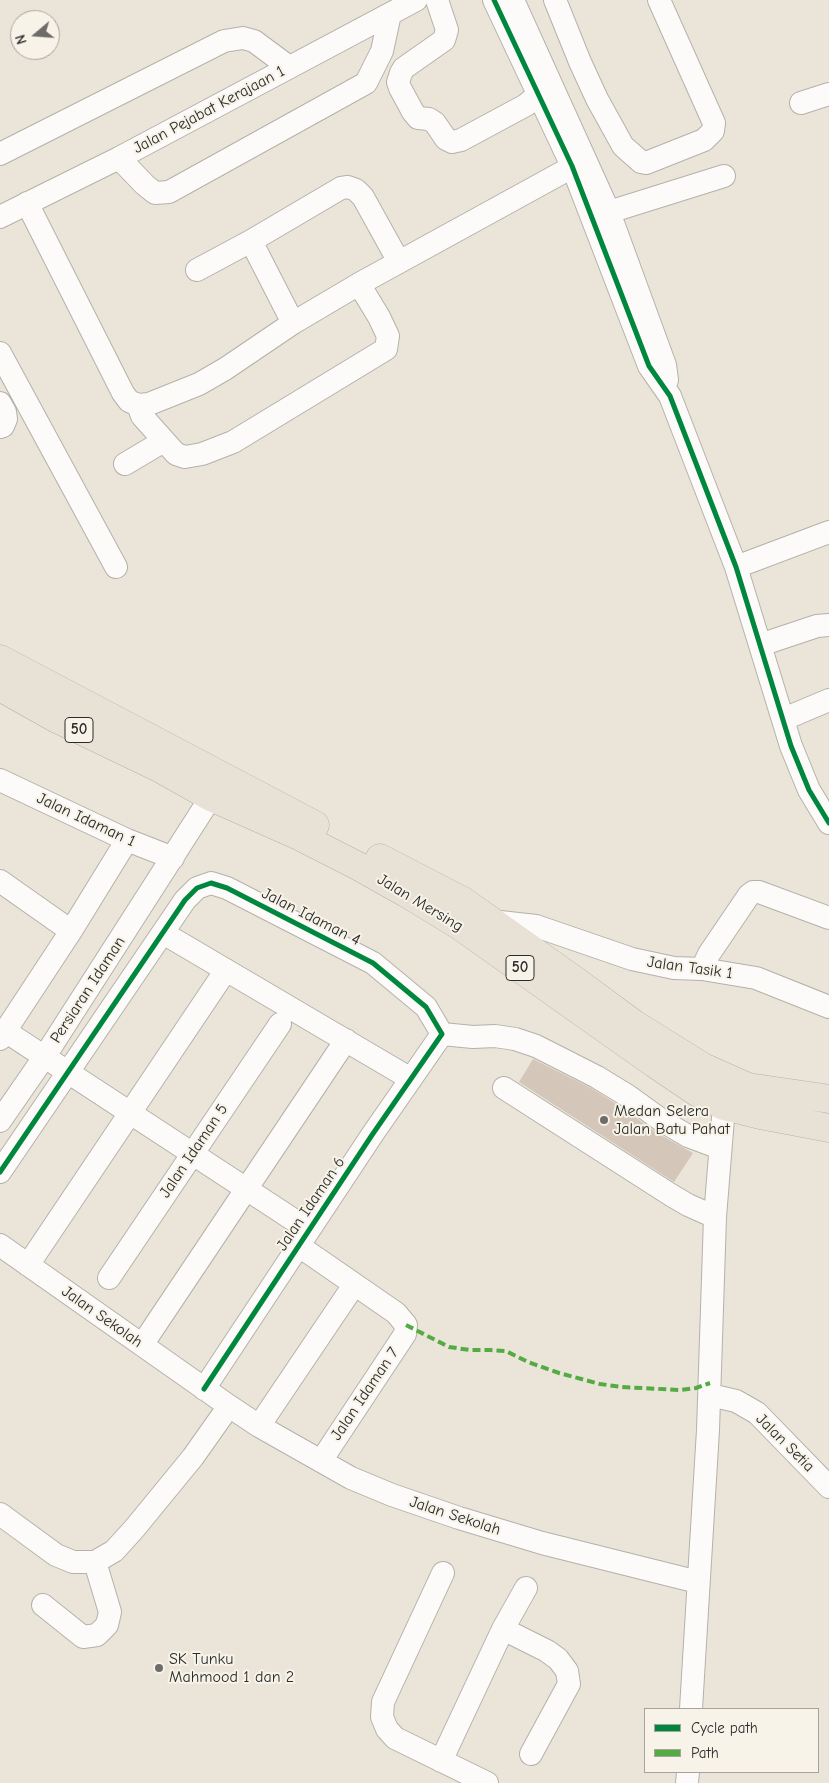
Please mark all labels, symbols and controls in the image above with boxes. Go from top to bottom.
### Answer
north arrow [10,10,60,60]
text: N [12,33,31,46]
street label: Jalan Pejabat Kerajaan 1 [130,62,288,158]
road number: 50 [65,718,93,742]
street label: Jalan Idaman 1 [34,789,138,851]
street label: Jalan Mersing [374,870,466,936]
street label: Jalan Idaman 4 [259,884,363,950]
street label: Persiaran Idaman [46,933,130,1047]
street label: Jalan Tasik 1 [646,952,734,984]
road number: 50 [506,956,534,980]
street label: Jalan Idaman 5 [156,1100,232,1202]
place label: Medan Selera Jalan Batu Pahat [614,1101,730,1139]
marker: Medan Selera Jalan Batu Pahat [598,1114,610,1126]
street label: Jalan Idaman 6 [273,1153,349,1255]
street label: Jalan Sekolah [58,1282,146,1352]
street label: Jalan Idaman 7 [327,1344,403,1444]
street label: Jalan Setia [752,1410,818,1476]
street label: Jalan Sekolah [407,1492,503,1540]
place label: SK Tunku Mahmood 1 dan 2 [169,1649,294,1687]
marker: SK Tunku Mahmood 1 dan 2 [153,1662,165,1674]
legend [644,1708,819,1773]
text: Cycle path [691,1719,758,1737]
text: Path [691,1744,719,1762]

